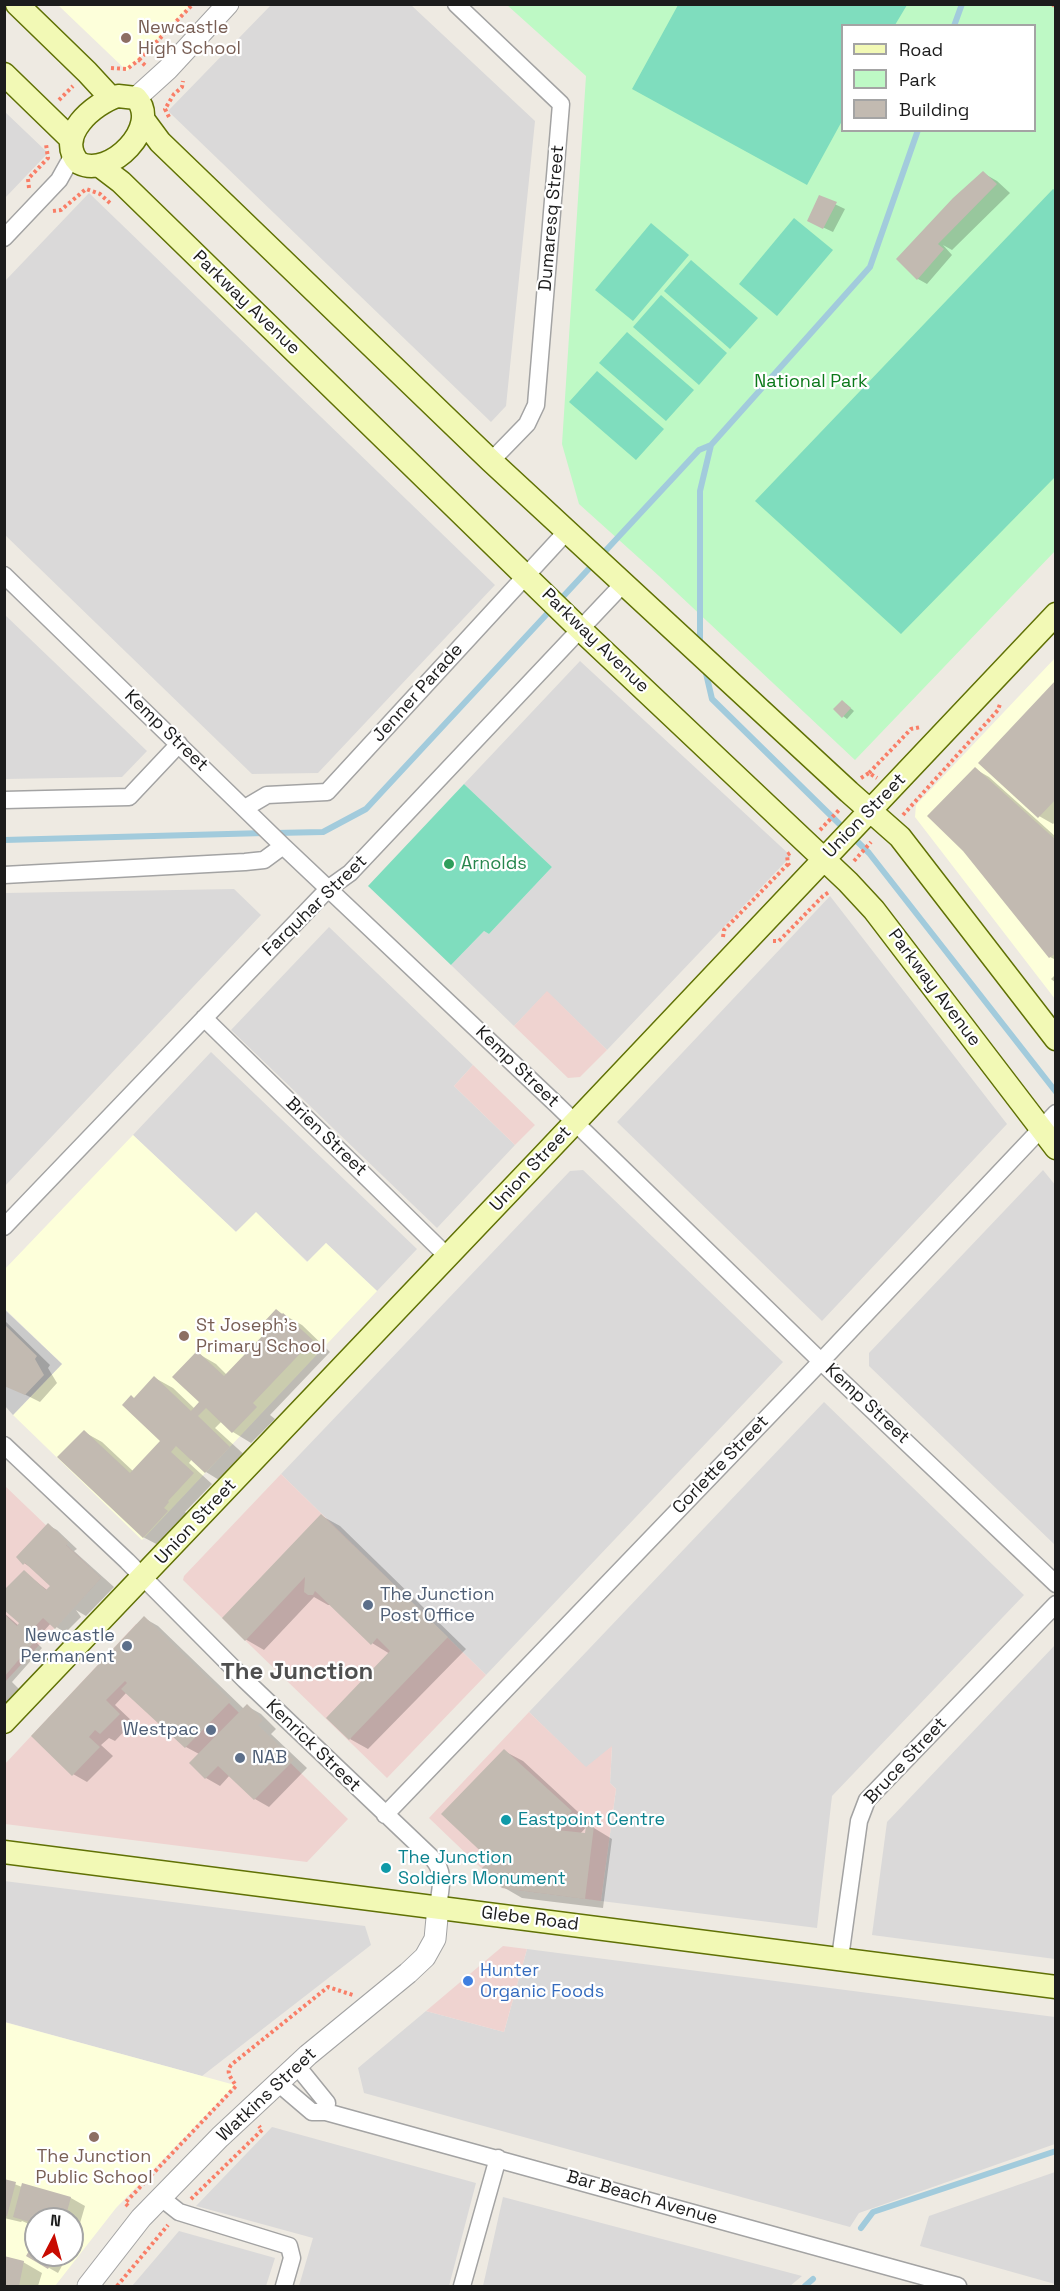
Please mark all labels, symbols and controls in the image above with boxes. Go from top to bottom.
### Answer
place label: Newcastle High School [138,17,241,60]
legend [841,24,1036,132]
marker: Newcastle High School [119,31,133,45]
text: Road [899,38,943,61]
text: Park [899,68,936,91]
text: Building [899,98,969,121]
street label: Dumaresq Street [535,144,569,292]
street label: Parkway Avenue [188,246,304,360]
park label: National Park [754,371,868,393]
street label: Parkway Avenue [537,584,653,698]
street label: Jenner Parade [368,639,468,747]
street label: Kemp Street [120,686,212,776]
street label: Union Street [819,769,911,863]
street label: Farquhar Street [258,851,372,961]
place label: Arnolds [461,853,527,875]
marker: Arnolds [442,857,456,871]
street label: Parkway Avenue [883,925,985,1051]
street label: Kemp Street [471,1022,563,1112]
street label: Brien Street [281,1093,371,1181]
street label: Union Street [486,1122,576,1216]
place label: St Joseph's Primary School [196,1315,326,1358]
marker: St Joseph's Primary School [177,1329,191,1343]
street label: Kemp Street [820,1359,914,1449]
street label: Corlette Street [668,1411,774,1519]
street label: Union Street [151,1475,241,1569]
place label: The Junction Post Office [380,1584,494,1626]
marker: The Junction Post Office [361,1598,375,1612]
place label: Newcastle Permanent [20,1625,115,1668]
marker: Newcastle Permanent [120,1639,134,1653]
district label: The Junction [221,1658,373,1686]
street label: Kenrick Street [261,1695,365,1797]
street label: Bruce Street [860,1713,952,1809]
place label: Westpac [123,1719,199,1741]
marker: Westpac [204,1723,218,1737]
place label: NAB [252,1747,287,1769]
marker: NAB [233,1751,247,1765]
place label: Eastpoint Centre [518,1809,665,1831]
marker: Eastpoint Centre [499,1813,513,1827]
place label: The Junction Soldiers Monument [398,1847,566,1890]
marker: The Junction Soldiers Monument [379,1861,393,1875]
street label: Glebe Road [480,1902,580,1936]
place label: Hunter Organic Foods [480,1960,604,2002]
marker: Hunter Organic Foods [461,1974,475,1988]
street label: Watkins Street [213,2043,321,2147]
marker: The Junction Public School [87,2130,101,2144]
place label: The Junction Public School [35,2146,153,2188]
street label: Bar Beach Avenue [564,2166,720,2230]
north arrow [24,2207,84,2267]
text: N [49,2210,62,2232]

